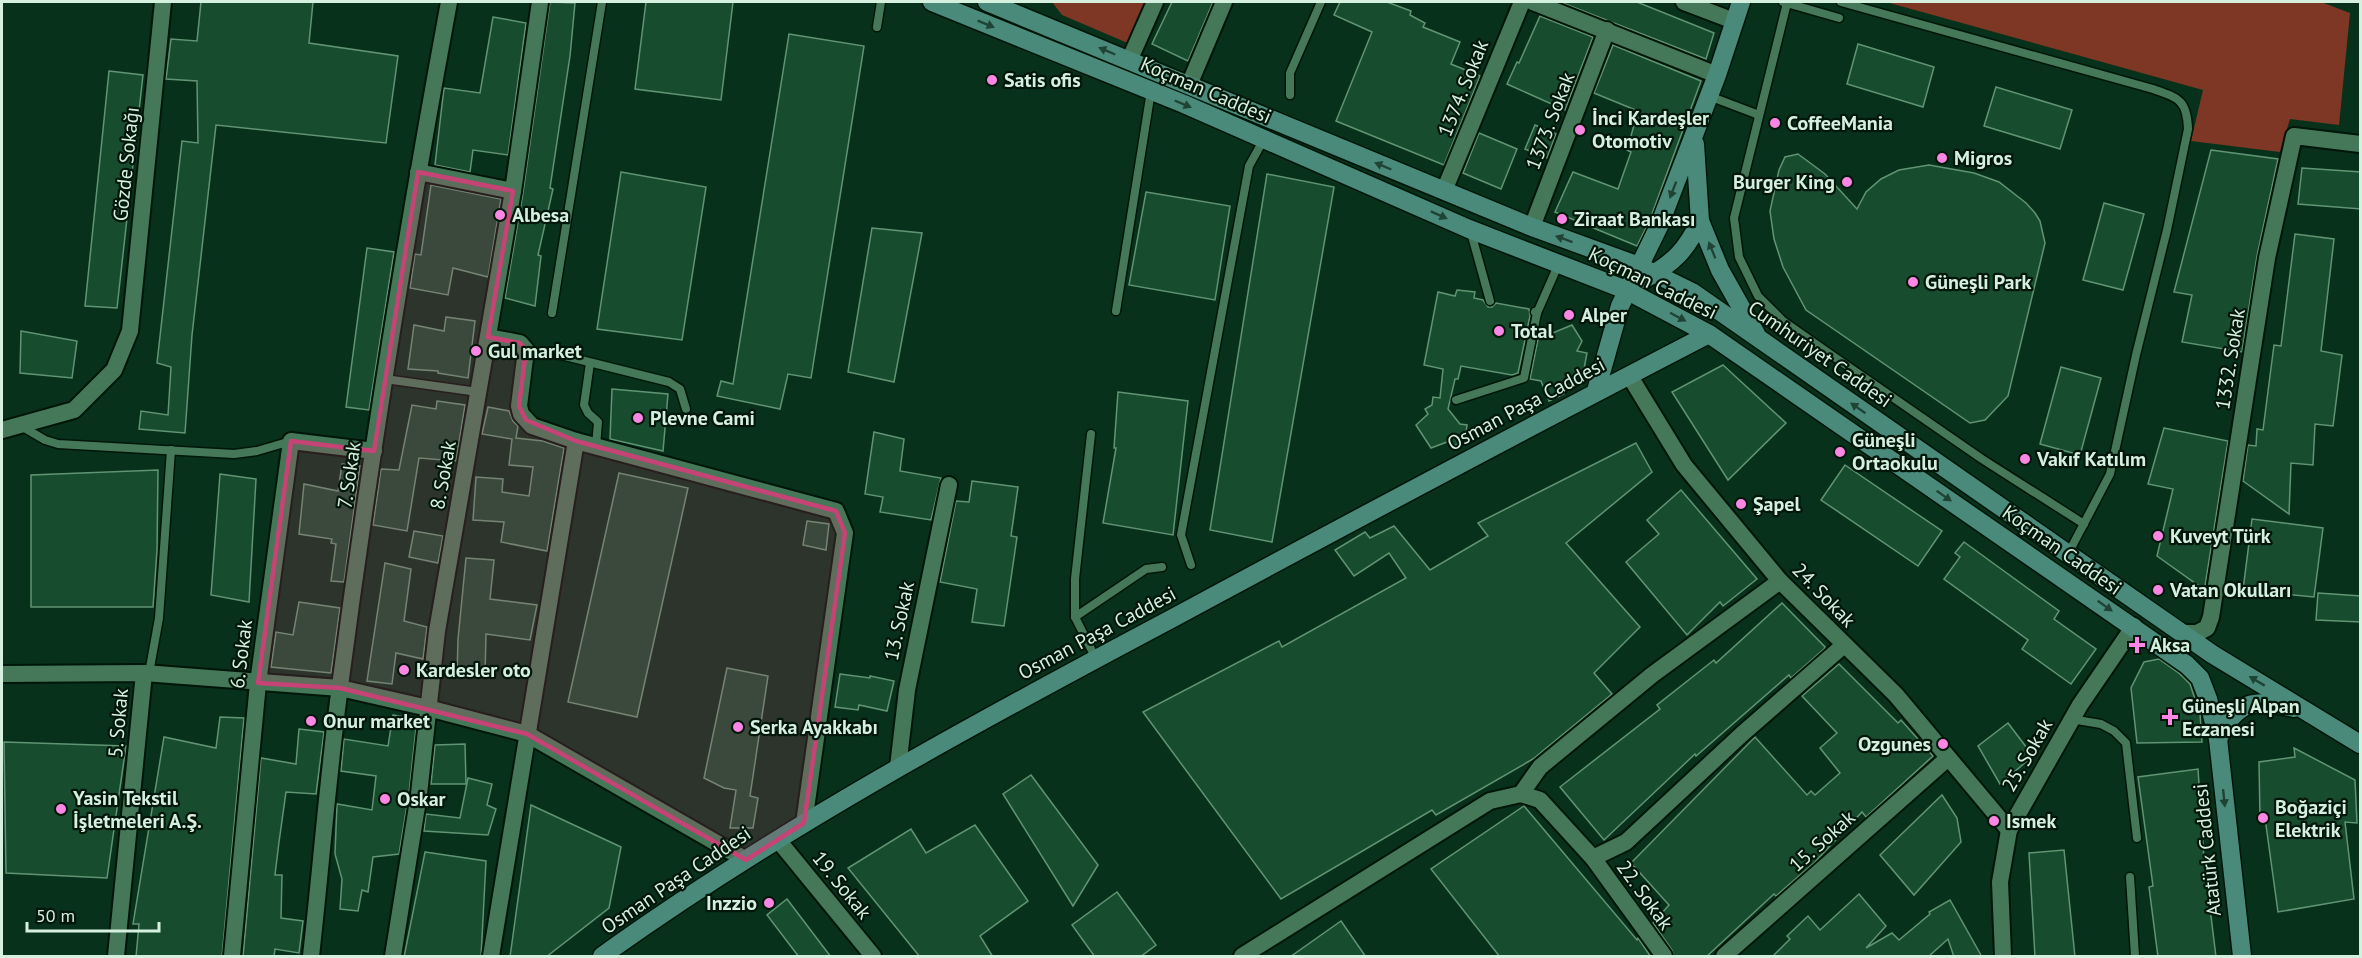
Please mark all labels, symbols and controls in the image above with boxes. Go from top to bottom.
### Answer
one-way arrow [977,20,995,29]
street label: 1374. Sokak [1432,35,1494,140]
one-way arrow [1097,46,1115,56]
street label: Koçman Caddesi [1137,51,1275,129]
place label: Satis ofis [1004,67,1081,93]
street label: 1373. Sokak [1520,68,1581,173]
marker: Satis ofis [985,73,999,87]
one-way arrow [1174,100,1192,109]
place label: İnci Kardeşler Otomotiv [1592,105,1709,154]
street label: Gözde Sokağı [107,106,145,222]
place label: CoffeeMania [1787,110,1893,136]
marker: CoffeeMania [1768,116,1782,130]
marker: İnci Kardeşler Otomotiv [1573,123,1587,137]
place label: Migros [1954,145,2012,171]
marker: Migros [1935,151,1949,165]
one-way arrow [1374,161,1392,171]
place label: Burger King [1733,169,1835,195]
marker: Burger King [1840,175,1854,189]
one-way arrow [1668,182,1678,200]
place label: Albesa [512,202,569,228]
place label: Ziraat Bankası [1574,206,1695,232]
marker: Albesa [493,208,507,222]
one-way arrow [1430,211,1447,220]
marker: Ziraat Bankası [1555,212,1569,226]
one-way arrow [1555,234,1573,244]
street label: Koçman Caddesi [1584,241,1722,325]
one-way arrow [1707,241,1716,259]
place label: Güneşli Park [1925,269,2032,295]
marker: Güneşli Park [1906,275,1920,289]
street label: Cumhuriyet Caddesi [1743,295,1897,413]
place label: Alper [1581,302,1627,328]
street label: 1332. Sokak [2209,306,2251,411]
marker: Alper [1562,308,1576,322]
one-way arrow [1669,312,1687,322]
place label: Total [1511,318,1553,344]
marker: Total [1492,324,1506,338]
place label: Gul market [488,338,582,364]
marker: Gul market [469,344,483,358]
street label: Osman Paşa Caddesi [1443,351,1609,457]
one-way arrow [1850,402,1866,414]
place label: Plevne Cami [650,405,755,431]
marker: Plevne Cami [631,411,645,425]
place label: Güneşli Ortaokulu [1852,427,1938,476]
street label: 8. Sokak [424,438,462,511]
street label: 7. Sokak [331,440,367,510]
marker: Güneşli Ortaokulu [1833,445,1847,459]
place label: Vakıf Katılım [2036,446,2146,472]
marker: Vakıf Katılım [2018,452,2032,466]
one-way arrow [1936,490,1952,502]
place label: Şapel [1753,491,1800,517]
marker: Şapel [1734,497,1748,511]
street label: Koçman Caddesi [1997,499,2127,601]
place label: Kuveyt Türk [2170,523,2271,549]
marker: Kuveyt Türk [2151,529,2165,543]
street label: 24. Sokak [1787,557,1862,633]
place label: Vatan Okulları [2169,577,2291,603]
street label: 13. Sokak [878,579,920,663]
street label: Osman Paşa Caddesi [1014,580,1180,686]
marker: Vatan Okulları [2151,583,2165,597]
one-way arrow [2097,600,2113,611]
street label: 6. Sokak [224,618,258,690]
place label: Aksa [2150,632,2190,658]
marker: Aksa [2128,636,2146,654]
place label: Kardesler oto [416,657,531,683]
marker: Kardesler oto [397,663,411,677]
one-way arrow [2248,676,2265,686]
street label: 5. Sokak [102,687,134,759]
place label: Güneşli Alpan Eczanesi [2182,693,2300,742]
place label: Onur market [323,708,430,734]
marker: Güneşli Alpan Eczanesi [2163,710,2177,724]
street label: 25. Sokak [1996,713,2059,796]
marker: Onur market [304,714,318,728]
place label: Serka Ayakkabı [750,714,878,740]
marker: Serka Ayakkabı [731,720,745,734]
place label: Ozgunes [1858,731,1931,757]
marker: Ozgunes [1936,737,1950,751]
street label: Atatürk Caddesi [2187,782,2227,918]
place label: Yasin Tekstil İşletmeleri A.Ş. [72,785,202,834]
place label: Oskar [397,786,446,812]
one-way arrow [2219,788,2229,807]
marker: Oskar [378,792,392,806]
place label: Boğaziçi Elektrik [2275,794,2347,843]
marker: Yasin Tekstil İşletmeleri A.Ş. [54,802,68,816]
street label: 15. Sokak [1783,804,1861,878]
place label: Ismek [2006,808,2056,834]
marker: Boğaziçi Elektrik [2256,811,2270,825]
marker: Ismek [1987,814,2001,828]
street label: Osman Paşa Caddesi [596,820,756,940]
street label: 19. Sokak [807,846,878,925]
street label: 22. Sokak [1611,855,1679,935]
place label: Inzzio [706,890,757,916]
scale bar [27,895,159,933]
marker: Inzzio [762,896,776,910]
text: 50 m [36,904,75,927]

